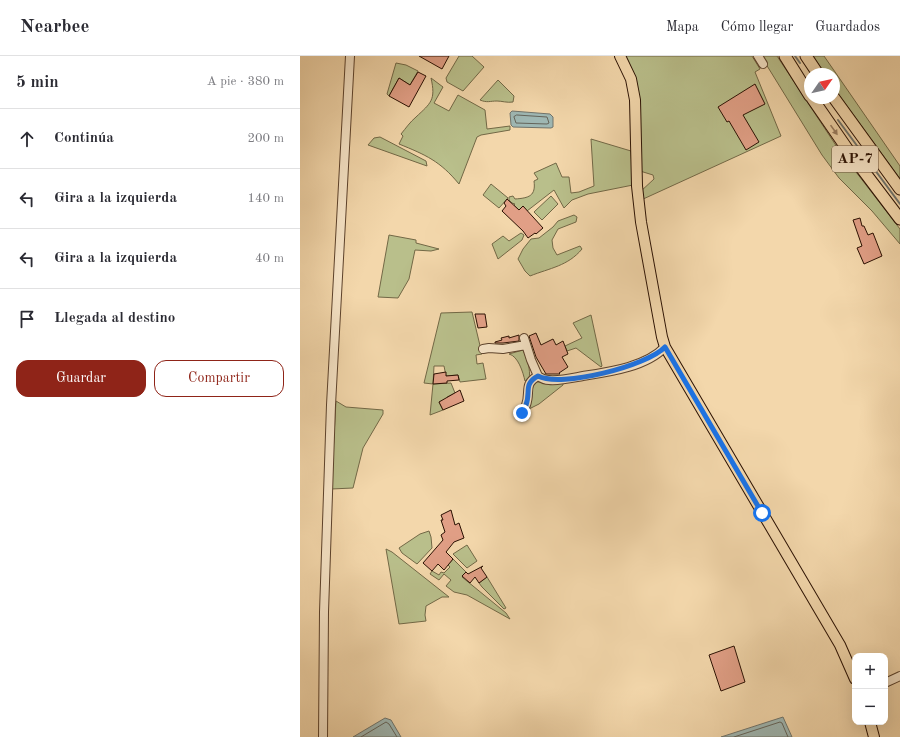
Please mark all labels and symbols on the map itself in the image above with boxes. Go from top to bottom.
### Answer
north arrow [804,68,840,104]
one-way arrow [830,125,838,135]
road number: AP-7 [832,146,878,172]
route end [513,404,531,422]
route start [753,504,771,522]

